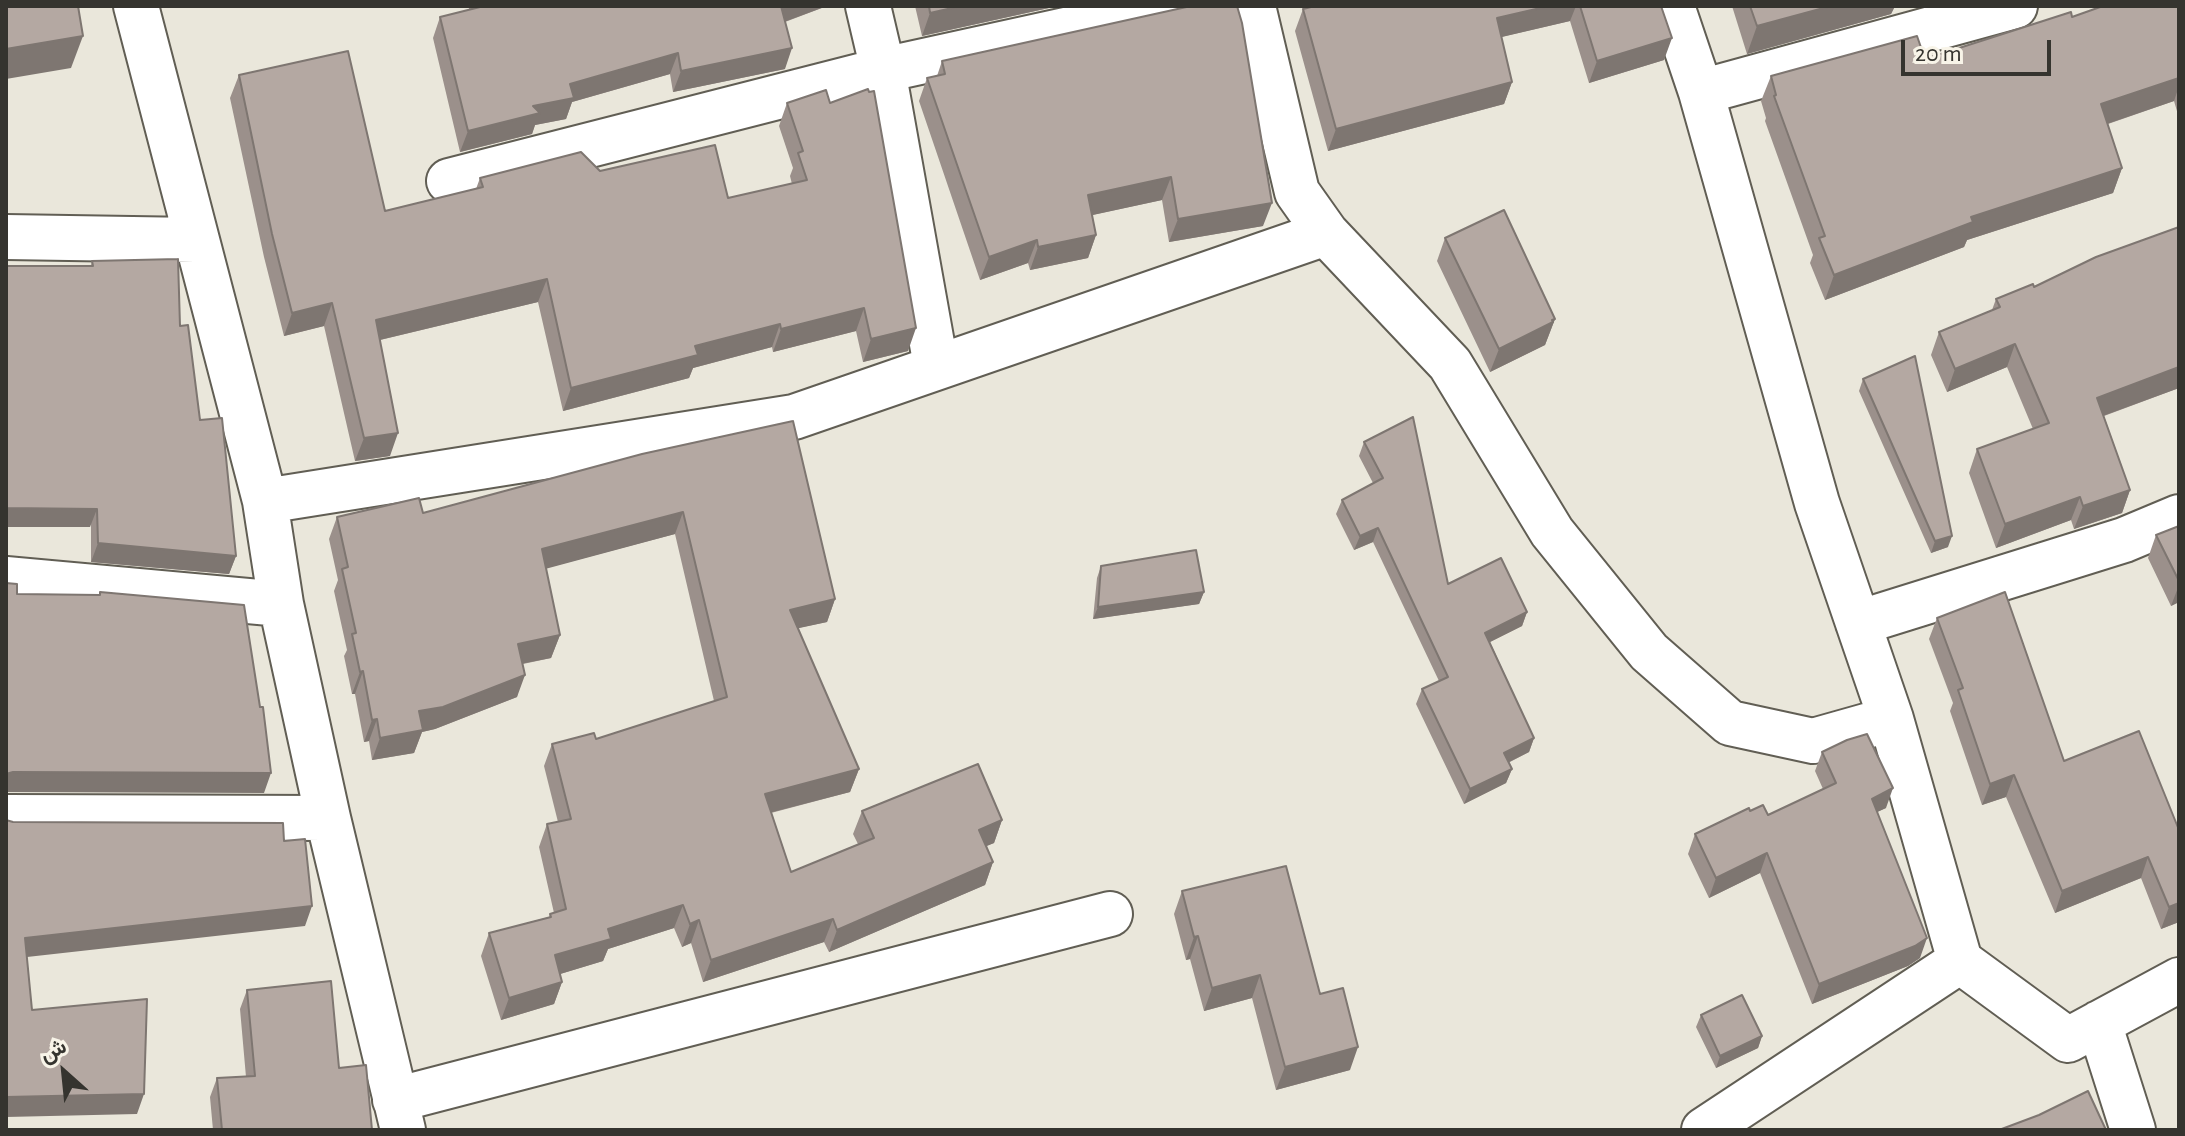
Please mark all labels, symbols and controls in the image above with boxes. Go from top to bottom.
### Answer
scale bar [1905,24,2055,74]
text: 20 m [1915,42,1962,66]
north arrow [24,1032,104,1112]
text: ش [36,1035,70,1066]

